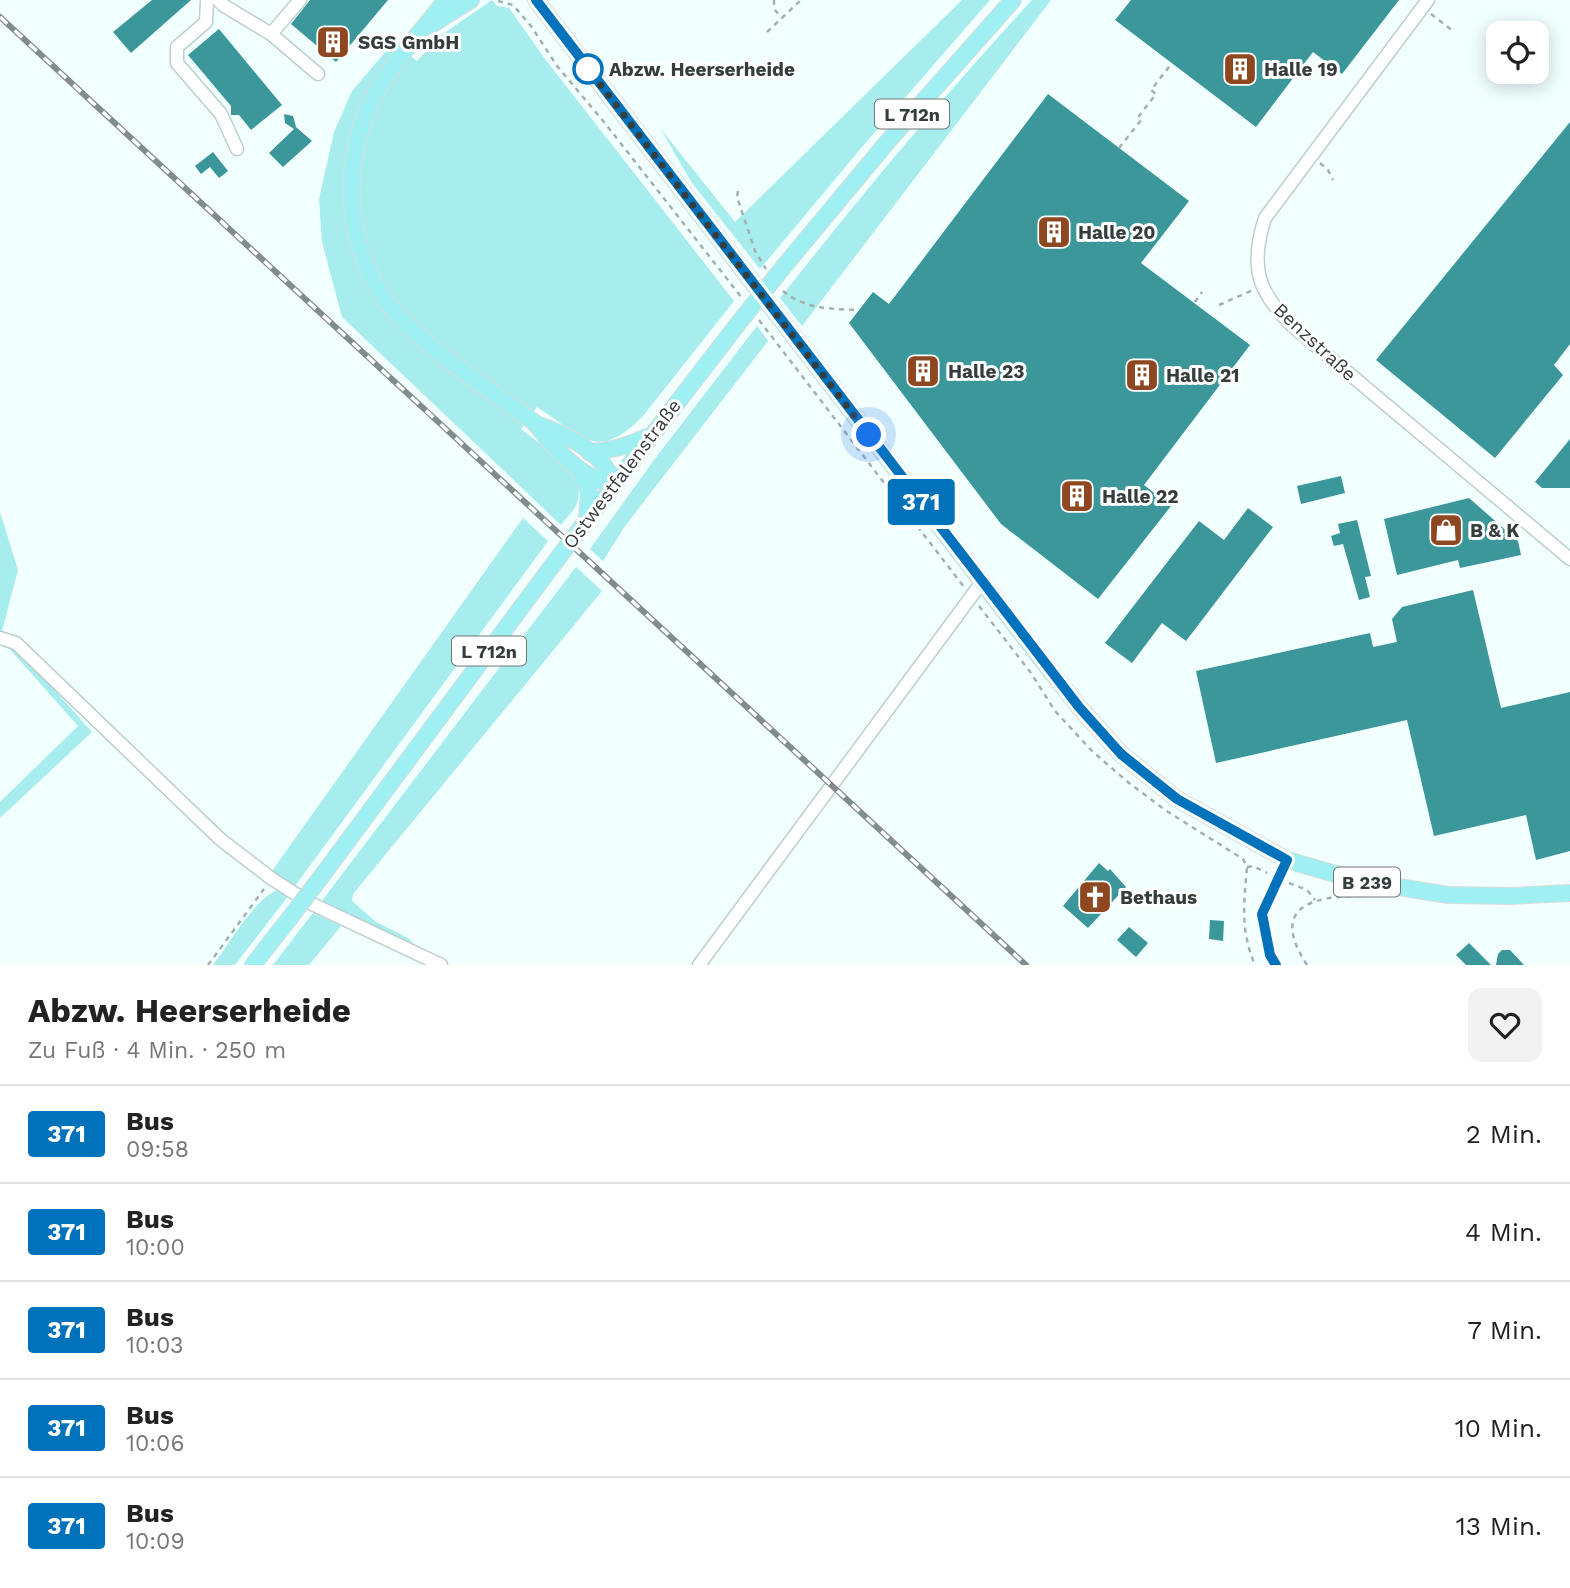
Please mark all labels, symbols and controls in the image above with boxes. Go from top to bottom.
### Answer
map controls [1486,21,1549,84]
button: locate [1486,21,1549,84]
building icon: SGS GmbH [314,23,352,61]
place label: SGS GmbH [358,31,459,54]
building icon: Halle 19 [1221,50,1259,88]
marker: Abzw. Heerserheide [573,54,603,84]
place label: Abzw. Heerserheide [609,58,795,81]
place label: Halle 19 [1264,58,1338,81]
road number: L 712n [875,100,949,128]
building icon: Halle 20 [1035,213,1073,251]
place label: Halle 20 [1078,221,1155,244]
street label: Benzstraße [1269,298,1361,386]
building icon: Halle 23 [904,352,942,390]
building icon: Halle 21 [1123,356,1161,394]
place label: Halle 23 [948,360,1025,383]
place label: Halle 21 [1166,364,1239,387]
street label: Ostwestfalenstraße [558,395,686,553]
your location [851,417,886,452]
building icon: Halle 22 [1058,477,1096,515]
line badge: 371 [881,479,961,525]
place label: Halle 22 [1102,485,1179,508]
text: 371 [902,488,940,516]
shop icon: B & K [1427,511,1465,549]
place label: B & K [1470,519,1519,542]
road number: L 712n [452,636,526,666]
road number: B 239 [1334,868,1400,897]
church icon: Bethaus [1076,878,1114,916]
place label: Bethaus [1120,886,1197,909]
button: heart [1468,988,1542,1062]
text: Abzw. Heerserheide [28,991,351,1030]
text: Zu Fuß · 4 Min. · 250 m [28,1037,286,1064]
text: Bus [126,1106,174,1136]
text: 2 Min. [1466,1119,1542,1149]
text: 371 [47,1120,86,1148]
text: 09:58 [126,1136,189,1163]
text: Bus [126,1204,174,1234]
text: 4 Min. [1465,1217,1542,1247]
text: 371 [47,1218,86,1246]
text: 10:00 [126,1234,185,1261]
text: Bus [126,1302,174,1332]
text: 7 Min. [1467,1315,1542,1345]
text: 371 [47,1316,86,1344]
text: 10:03 [126,1332,183,1359]
text: Bus [126,1400,174,1430]
text: 10 Min. [1455,1413,1542,1443]
text: 371 [47,1414,86,1442]
text: 10:06 [126,1430,184,1457]
text: Bus [126,1498,174,1528]
text: 13 Min. [1456,1511,1542,1541]
text: 371 [47,1512,86,1540]
text: 10:09 [126,1528,185,1555]

